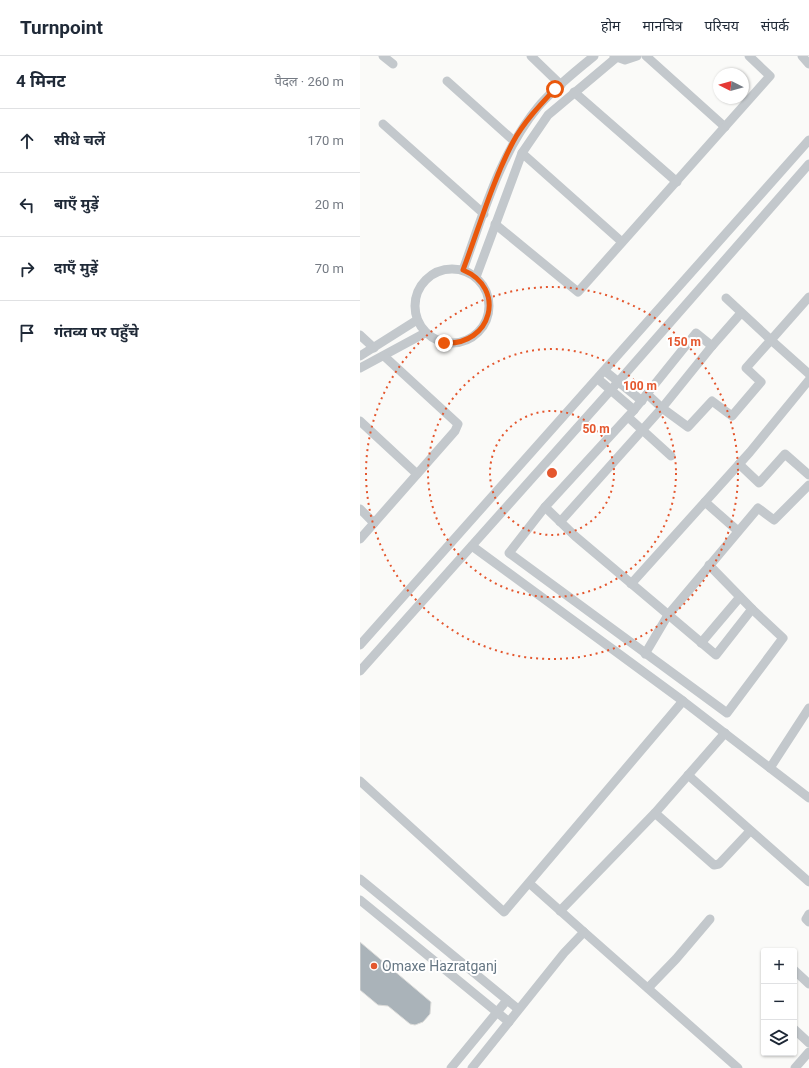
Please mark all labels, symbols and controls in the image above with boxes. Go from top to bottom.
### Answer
text: Turnpoint [20,16,103,39]
text: होम [601,18,620,34]
text: मानचित्र [642,18,683,34]
text: परिचय [705,18,739,34]
text: संपर्क [761,18,789,34]
north arrow [713,68,749,104]
text: 4 मिनट [16,71,66,91]
text: पैदल · 260 m [275,74,344,89]
route start [546,80,564,98]
icon: ahead [16,130,38,152]
text: सीधे चलें [54,131,105,149]
text: 170 m [307,133,344,148]
icon: left [16,194,38,216]
text: बाएँ मुड़ें [54,195,99,213]
text: 20 m [315,197,344,212]
icon: right [16,258,38,280]
text: दाएँ मुड़ें [54,259,98,277]
text: 70 m [315,261,344,276]
icon: arrive [16,322,38,344]
text: गंतव्य पर पहुँचे [54,323,139,341]
route end [435,334,453,352]
text: 150 m [667,335,701,349]
text: 100 m [623,379,657,393]
text: 50 m [582,422,610,436]
centre of rings [545,466,559,480]
map controls [761,948,797,1056]
button: + [761,948,797,984]
place label: Omaxe Hazratganj [382,958,497,974]
marker: Omaxe Hazratganj [369,961,379,971]
button: − [761,984,797,1020]
button: layers [761,1020,797,1056]

